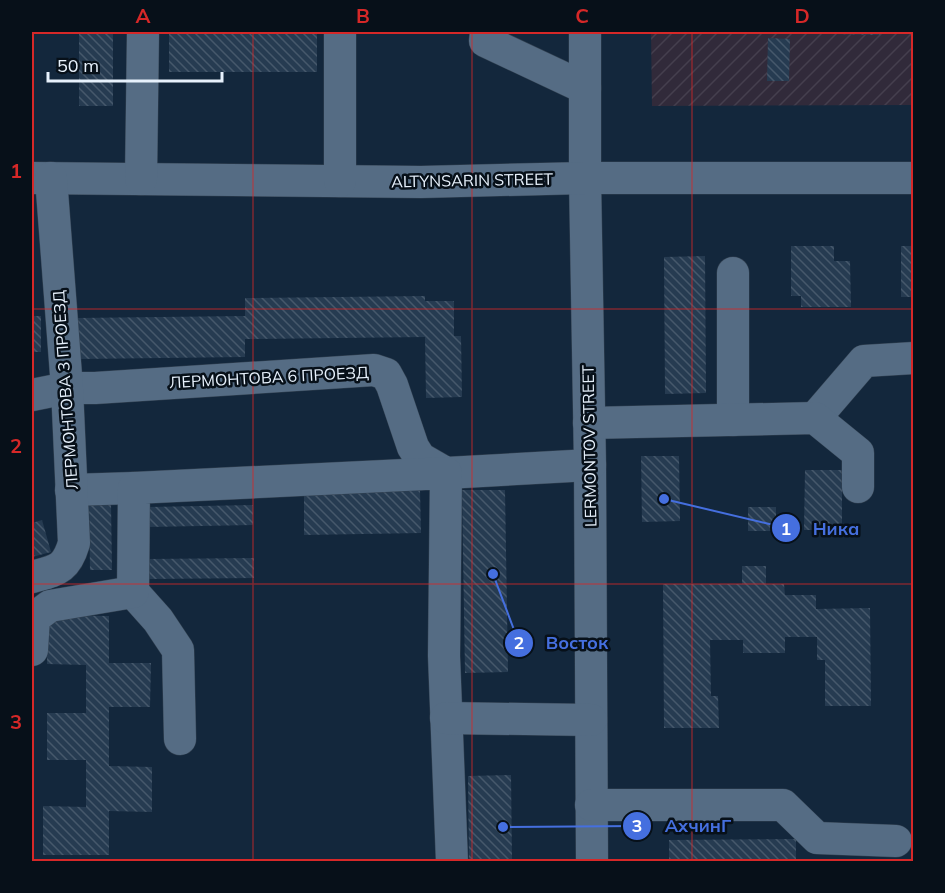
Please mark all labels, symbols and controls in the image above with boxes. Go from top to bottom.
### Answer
text: A [136,3,151,28]
text: B [356,3,370,28]
text: C [575,3,589,28]
text: D [794,3,810,28]
scale bar [48,45,222,83]
text: 50 m [57,54,99,77]
text: 1 [10,158,22,183]
street label: ALTYNSARIN STREET [391,169,553,191]
street label: ЛЕРМОНТОВА 3 ПРОЕЗД [48,290,82,490]
street label: ЛЕРМОНТОВА 6 ПРОЕЗД [169,362,369,392]
street label: LERMONTOV STREET [578,364,600,527]
text: 2 [10,433,22,458]
callout: Ника [771,510,872,546]
text: 1 [781,517,791,540]
text: Ника [813,517,859,540]
callout: Восток [504,625,621,661]
text: 2 [514,631,524,654]
text: Восток [546,631,609,654]
text: 3 [10,709,22,734]
callout: АхчинГ [622,808,743,844]
text: 3 [632,814,642,837]
text: АхчинГ [665,814,732,837]

